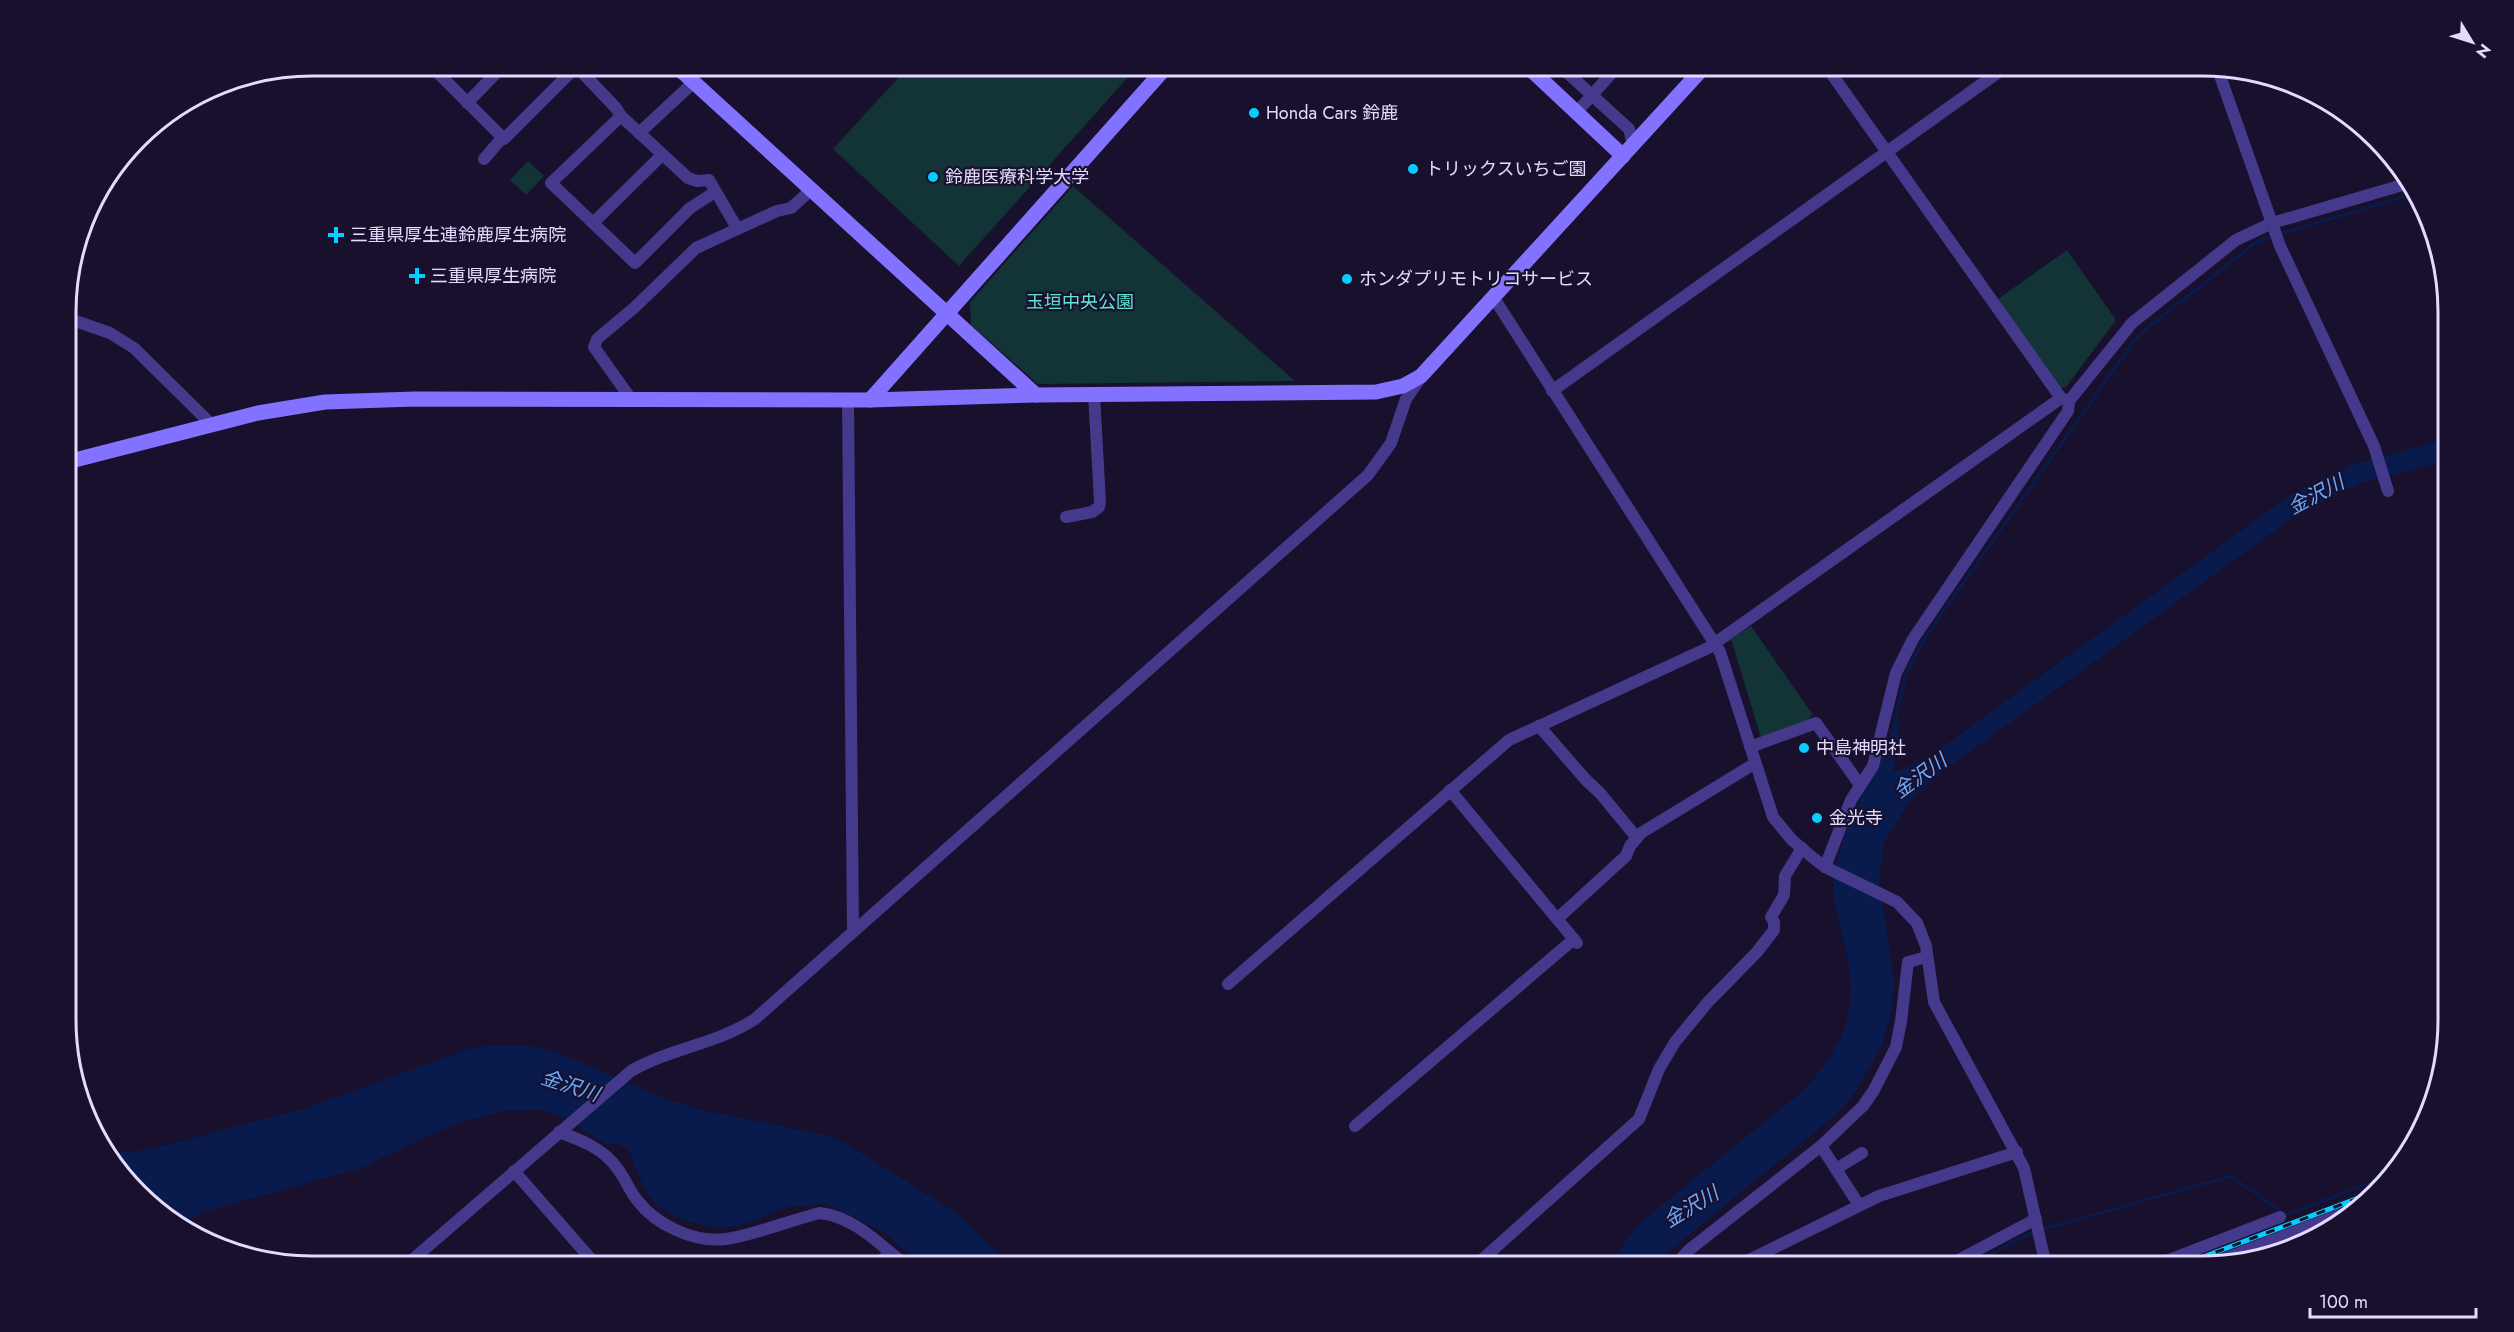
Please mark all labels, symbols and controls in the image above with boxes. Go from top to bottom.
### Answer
north arrow [2442,12,2502,72]
text: N [2470,39,2496,63]
place label: Honda Cars 鈴鹿 [1266,100,1398,126]
marker: Honda Cars 鈴鹿 [1247,106,1261,120]
place label: トリックスいちご園 [1425,156,1586,182]
marker: トリックスいちご園 [1406,162,1420,176]
place label: 鈴鹿医療科学大学 [945,164,1089,190]
marker: 鈴鹿医療科学大学 [926,170,940,184]
place label: 三重県厚生連鈴鹿厚生病院 [350,222,566,248]
marker: 三重県厚生連鈴鹿厚生病院 [327,226,345,244]
place label: 三重県厚生病院 [430,263,556,289]
place label: ホンダプリモトリコサービス [1359,266,1593,292]
marker: 三重県厚生病院 [408,267,426,285]
marker: ホンダプリモトリコサービス [1340,272,1354,286]
park label: 玉垣中央公園 [1026,289,1134,315]
water label: 金沢川 [2283,467,2351,522]
place label: 中島神明社 [1816,735,1906,761]
marker: 中島神明社 [1797,741,1811,755]
water label: 金沢川 [1887,745,1954,805]
place label: 金光寺 [1829,805,1883,831]
marker: 金光寺 [1810,811,1824,825]
water label: 金沢川 [537,1063,605,1110]
water label: 金沢川 [1658,1178,1726,1235]
scale bar [2310,1281,2476,1319]
text: 100 m [2319,1289,2368,1315]

